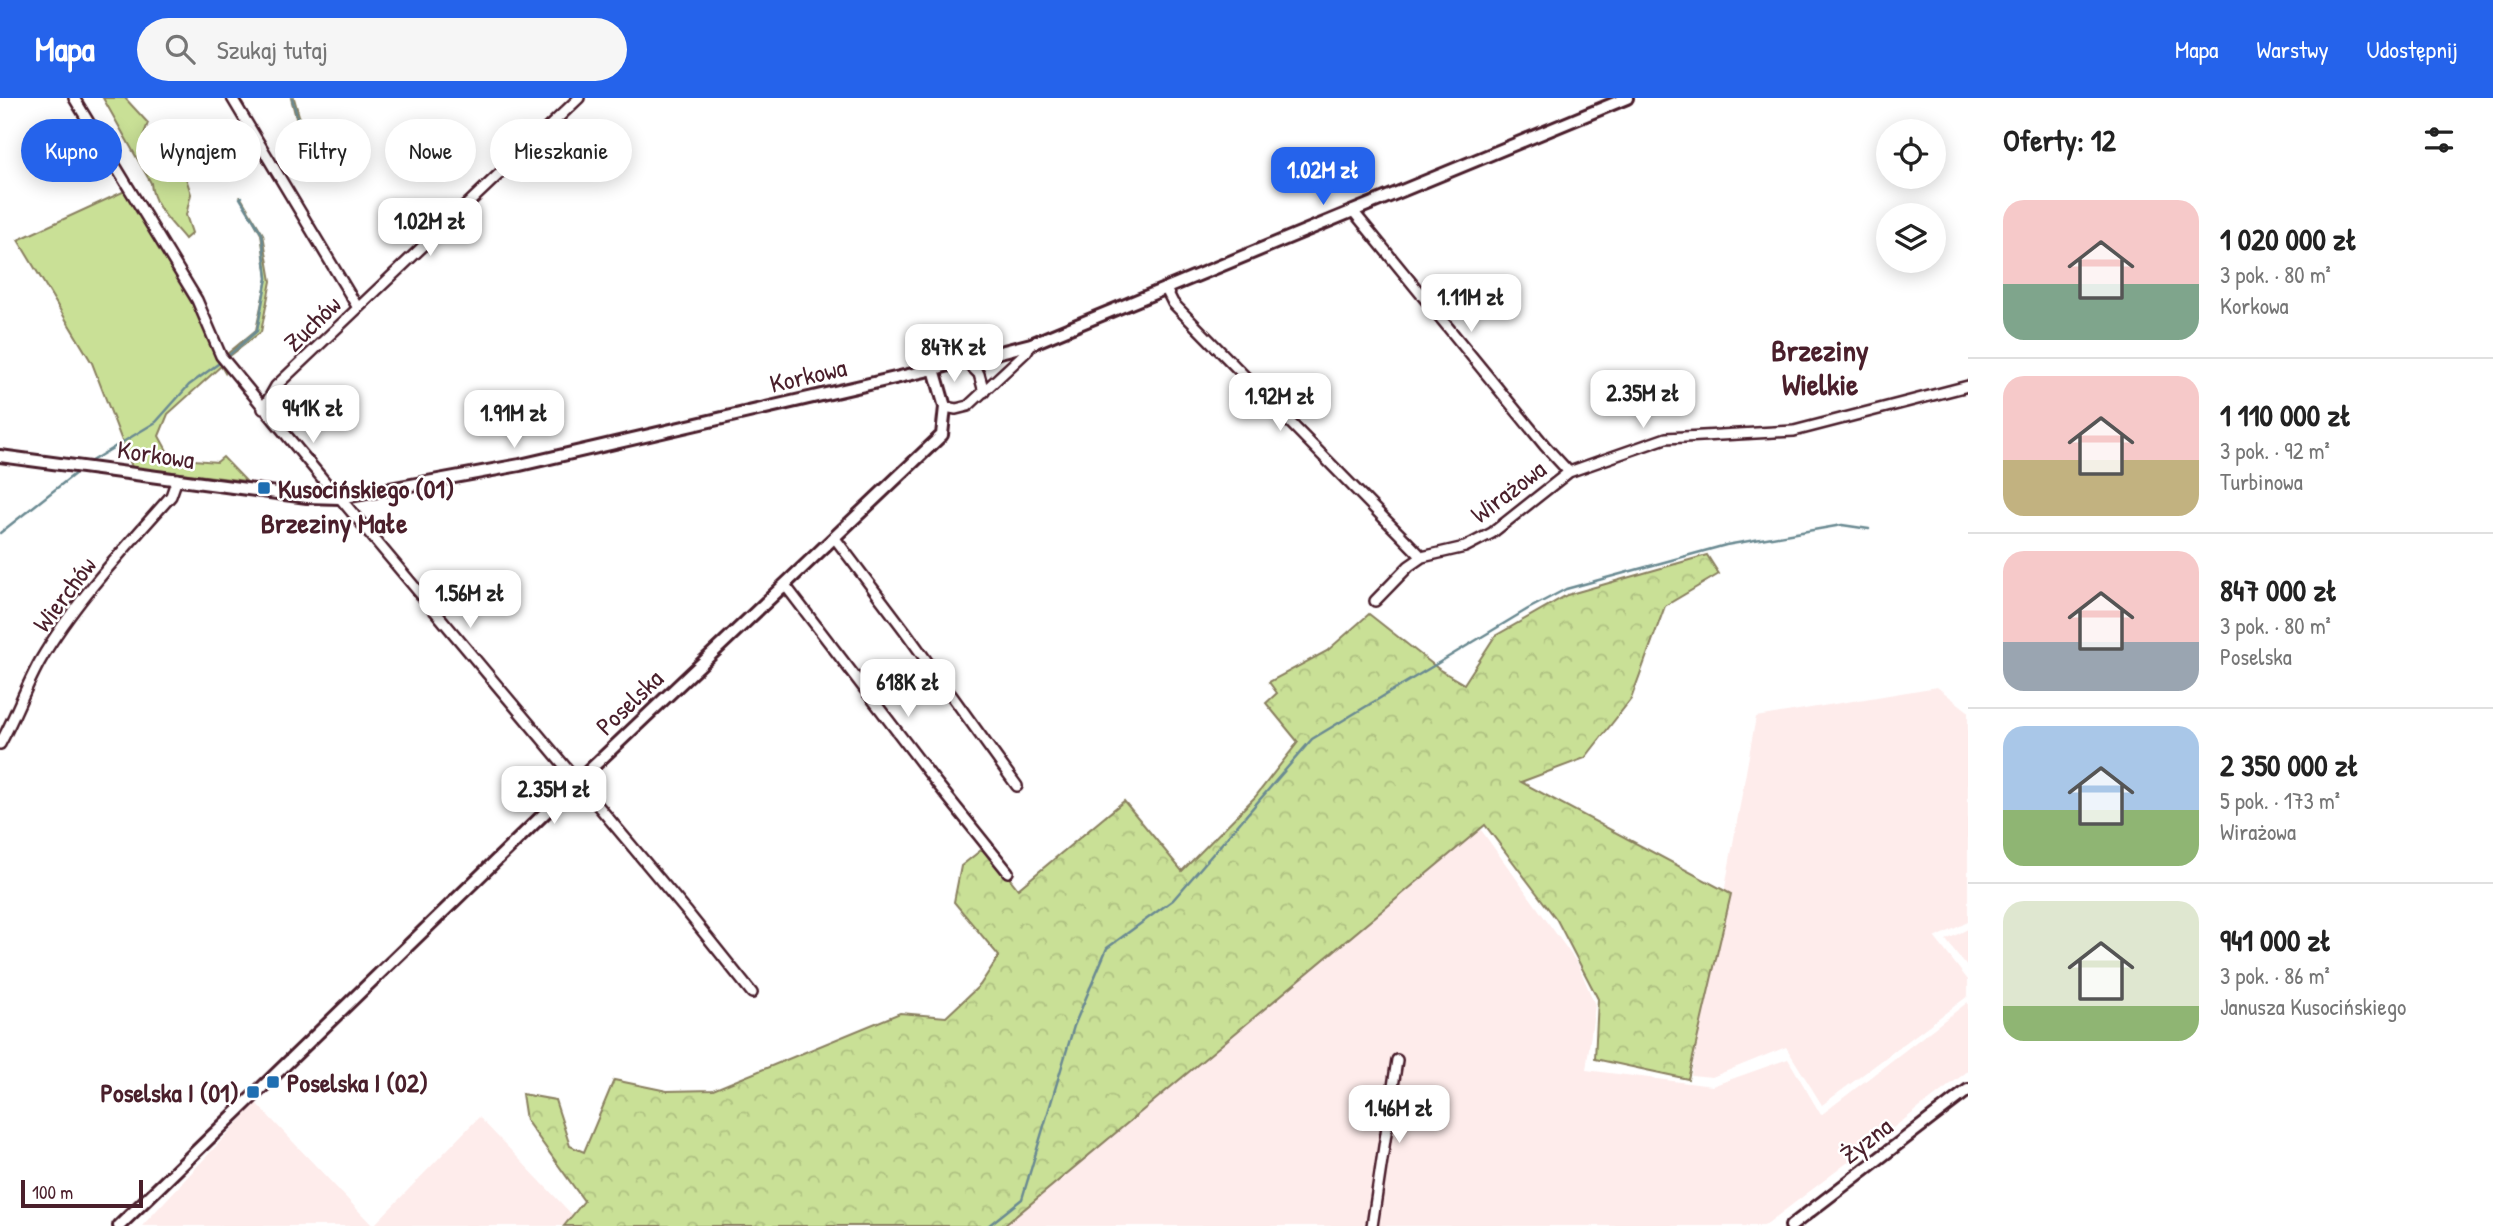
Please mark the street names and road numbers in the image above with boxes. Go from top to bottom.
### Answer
street label: Zuchów [276,287,348,359]
street label: Korkowa [766,349,850,401]
street label: Korkowa [115,431,197,477]
street label: Wirażowa [1463,451,1553,531]
street label: Wierchów [24,549,104,639]
street label: Poselska [588,661,670,743]
street label: Żyzna [1833,1109,1899,1171]

